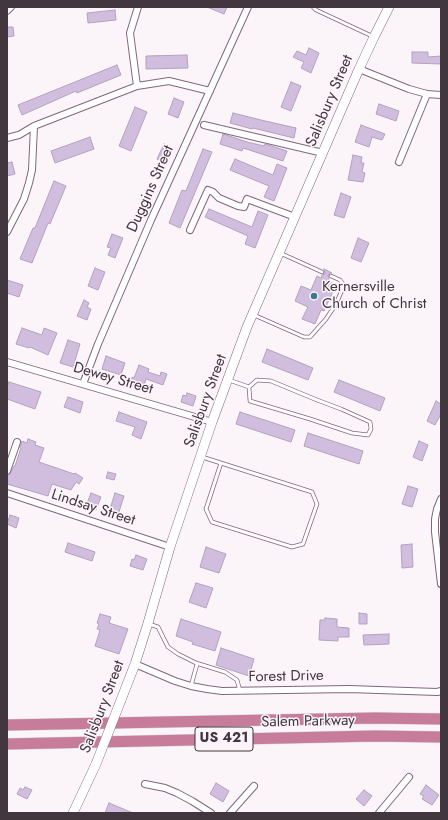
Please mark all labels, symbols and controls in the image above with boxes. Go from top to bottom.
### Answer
street label: Salisbury Street [303,52,357,150]
street label: Duggins Street [124,143,178,235]
place label: Kernersville Church of Christ [322,278,426,313]
marker: Kernersville Church of Christ [309,291,319,301]
street label: Salisbury Street [181,352,231,450]
street label: Dewey Street [71,359,155,399]
street label: Lindsay Street [49,486,137,530]
street label: Salisbury Street [77,658,129,756]
street label: Forest Drive [248,667,324,687]
street label: Salem Parkway [261,712,355,732]
road number: US 421 [195,727,253,751]

